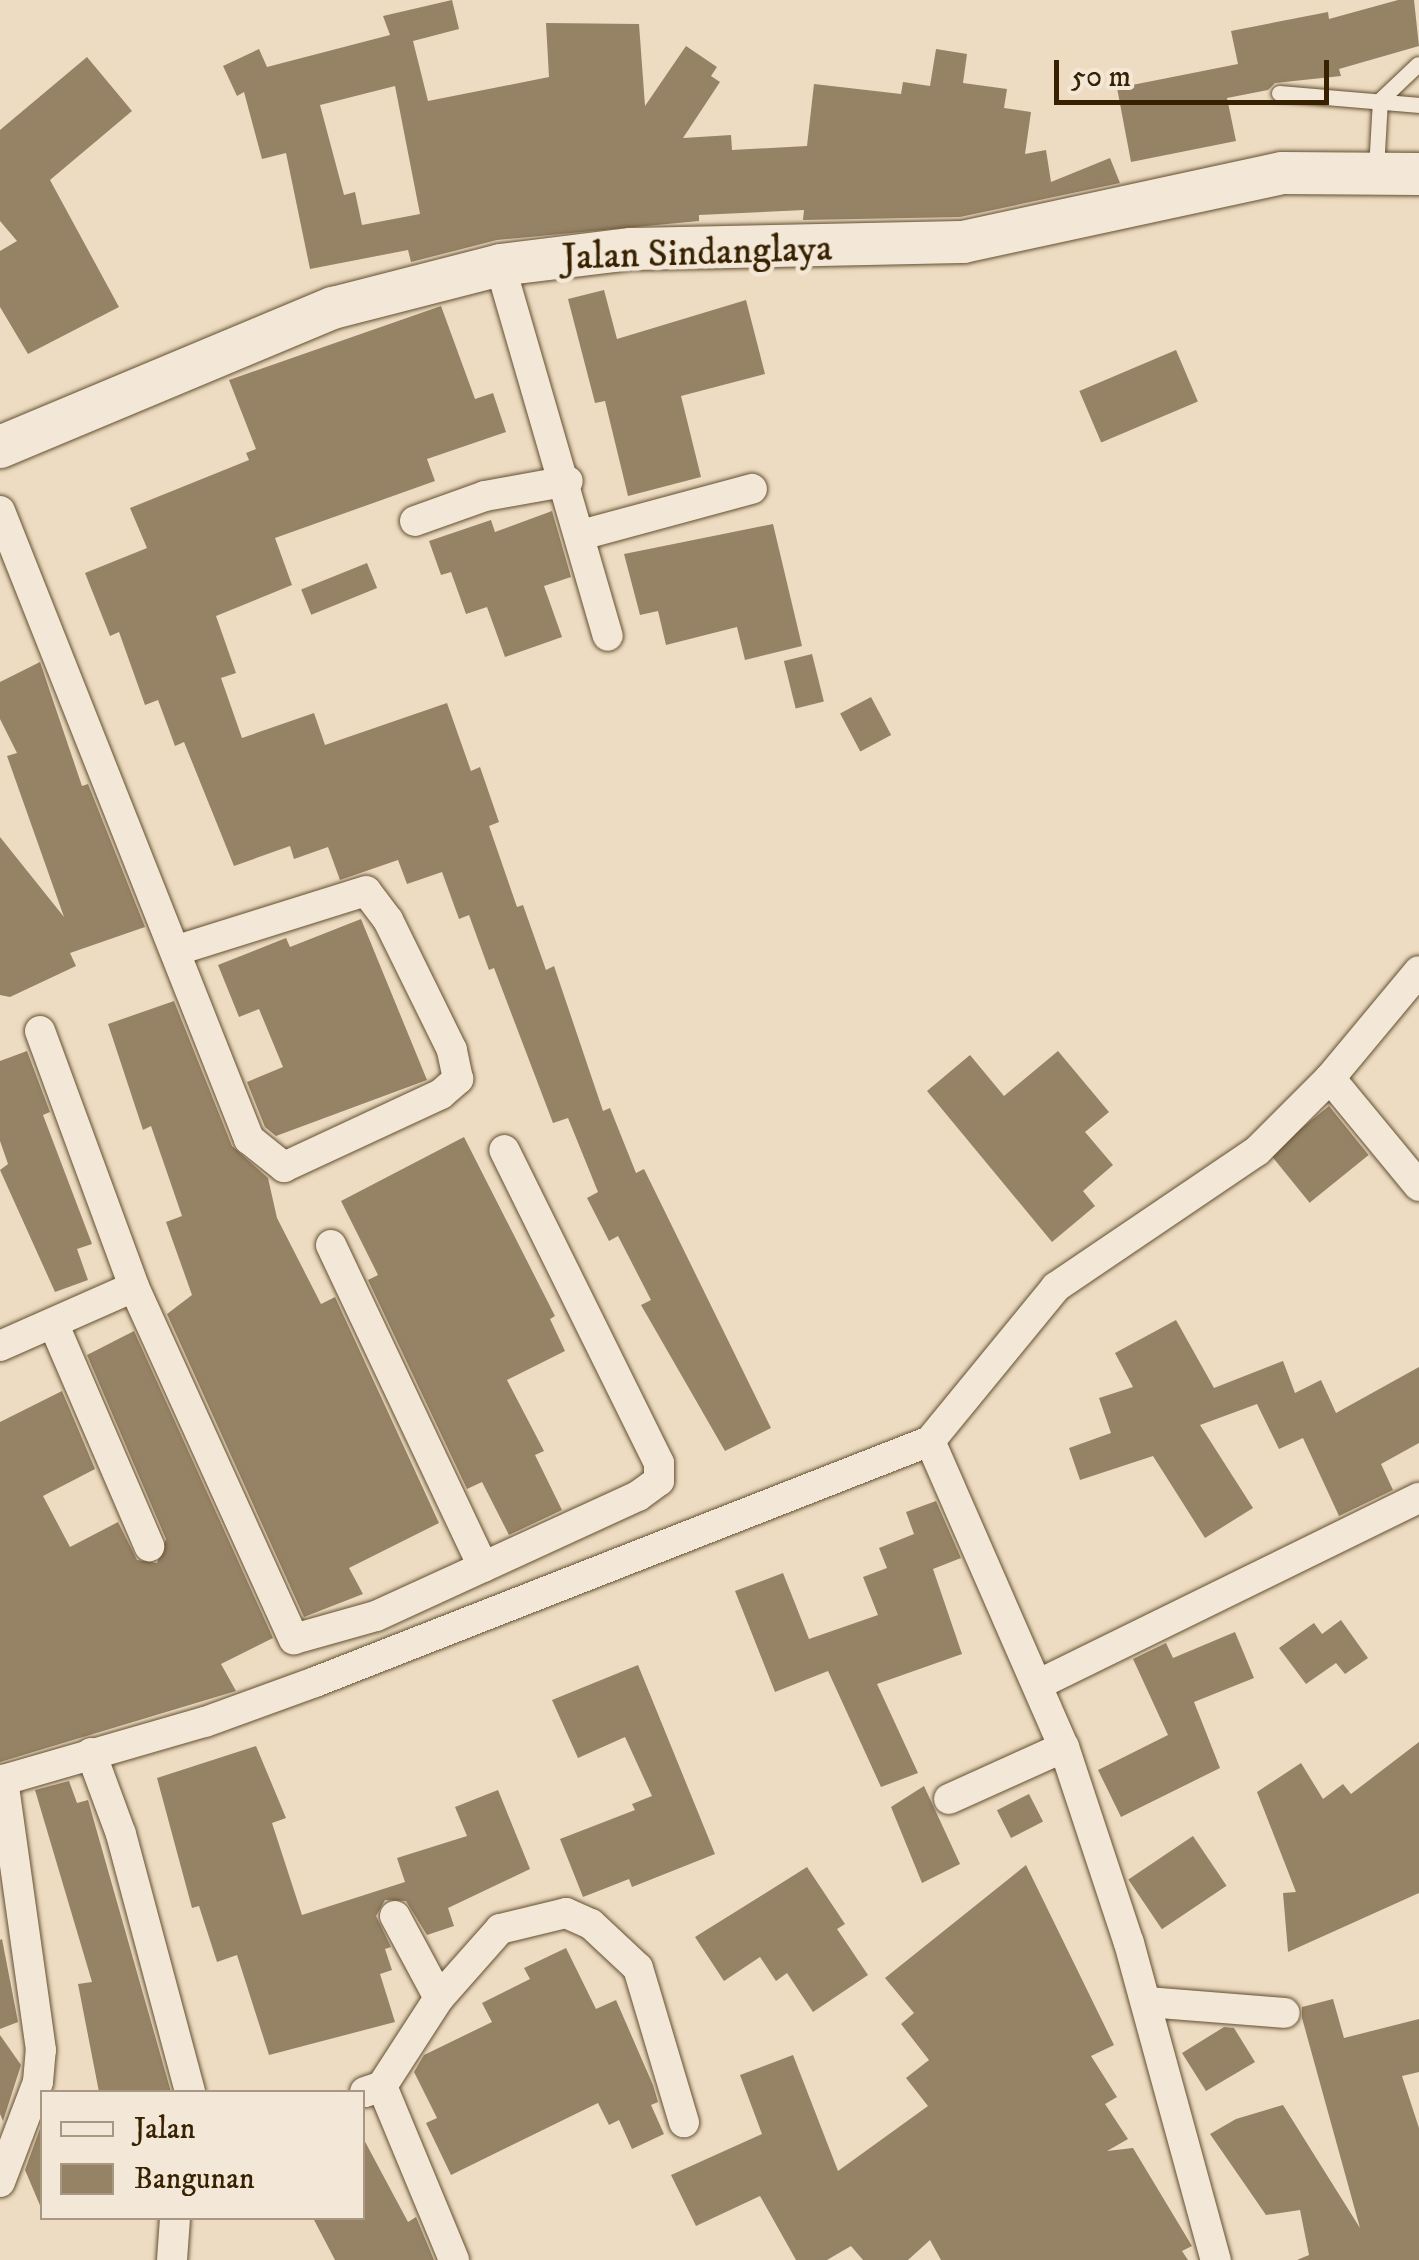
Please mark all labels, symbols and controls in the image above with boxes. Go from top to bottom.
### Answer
scale bar [1059,40,1334,102]
text: 50 m [1071,59,1131,96]
street label: Jalan Sindanglaya [561,226,833,282]
legend [40,2090,365,2220]
text: Jalan [134,2111,196,2148]
text: Bangunan [134,2161,255,2198]

